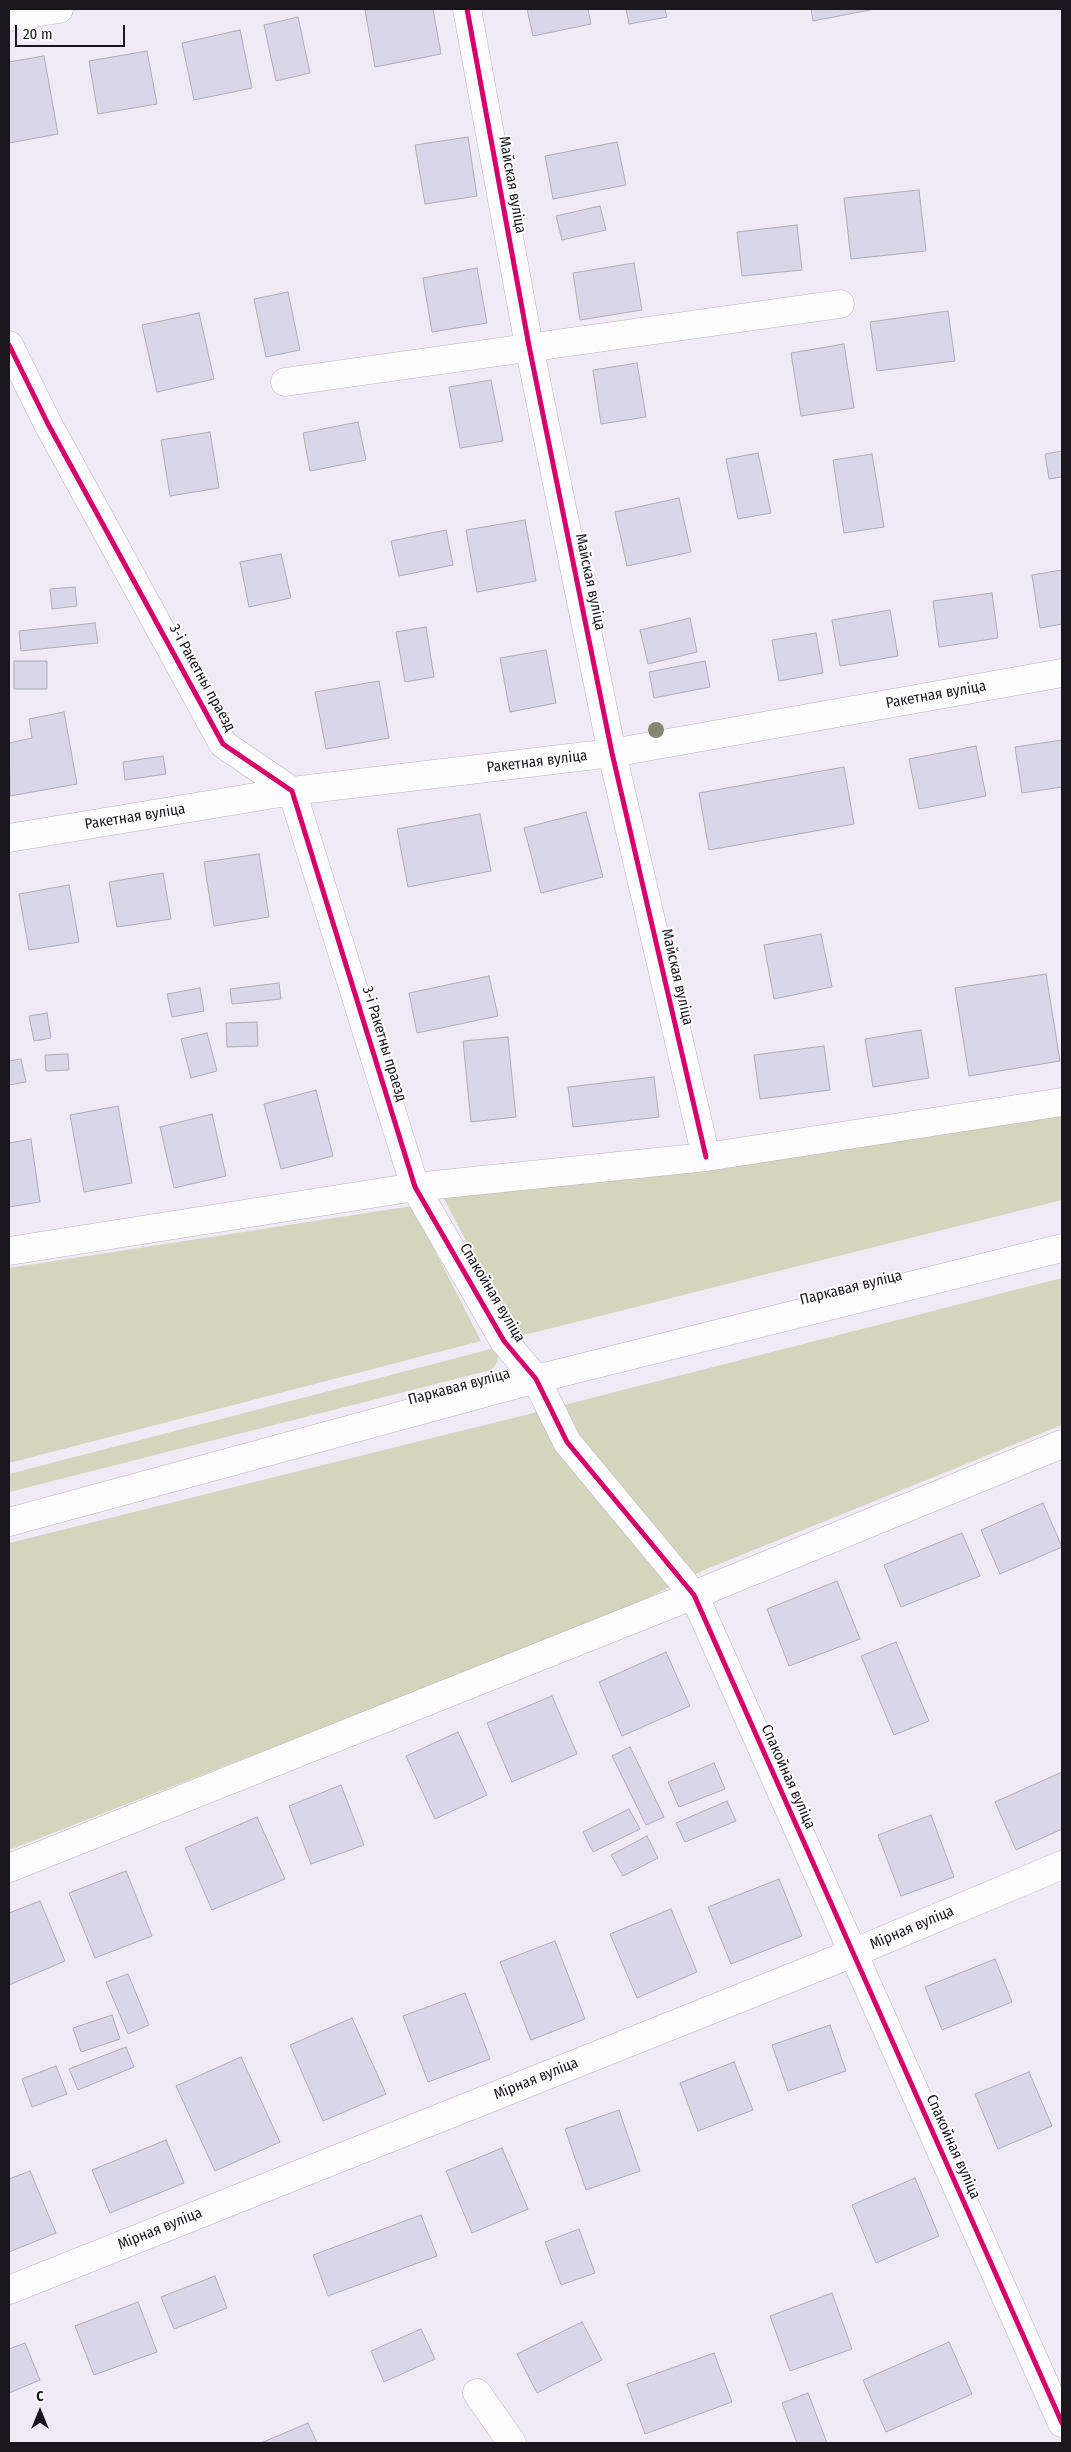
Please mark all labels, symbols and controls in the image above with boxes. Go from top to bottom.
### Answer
scale bar [18,15,128,47]
text: 20 m [23,25,53,43]
street label: Майская вуліца [495,135,529,235]
street label: Майская вуліца [571,532,609,632]
street label: 3-і Ракетны праезд [165,621,239,735]
street label: Ракетная вуліца [885,677,987,713]
street label: Ракетная вуліца [486,747,588,777]
street label: Ракетная вуліца [84,800,186,834]
street label: Майская вуліца [657,927,697,1027]
street label: 3-і Ракетны праезд [358,984,410,1104]
street label: Спакойная вуліца [455,1240,529,1346]
street label: Паркавая вуліца [798,1267,904,1309]
street label: Паркавая вуліца [406,1365,512,1409]
street label: Спакойная вуліца [757,1722,819,1832]
street label: Мірная вуліца [867,1902,957,1954]
street label: Мірная вуліца [491,2054,581,2104]
street label: Спакойная вуліца [922,2092,984,2202]
street label: Мірная вуліца [115,2204,205,2254]
north arrow [15,2387,65,2437]
text: С [36,2388,44,2405]

